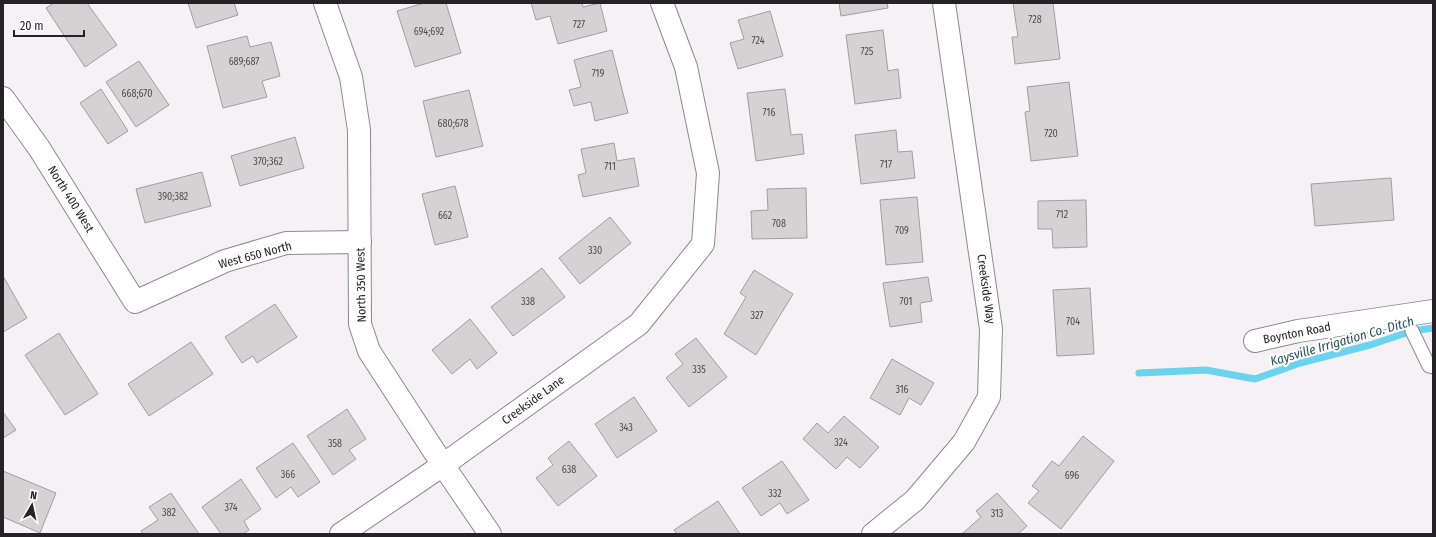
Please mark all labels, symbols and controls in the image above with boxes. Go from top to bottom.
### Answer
scale bar [14,12,84,38]
house number: 728 [1028,14,1042,26]
text: 20 m [20,19,44,33]
house number: 727 [573,19,585,31]
house number: 694;692 [414,26,445,38]
house number: 724 [752,35,765,47]
house number: 725 [861,46,874,58]
house number: 689;687 [229,56,259,68]
house number: 719 [592,68,604,80]
house number: 668;670 [122,88,152,100]
house number: 716 [763,107,775,119]
house number: 680;678 [438,118,468,130]
house number: 720 [1044,128,1058,140]
house number: 370;362 [253,156,283,168]
house number: 717 [880,159,892,171]
house number: 711 [604,161,616,173]
street label: North 400 West [45,163,97,235]
house number: 390;382 [158,191,189,203]
house number: 712 [1056,209,1069,221]
house number: 662 [438,210,453,222]
house number: 708 [772,218,786,230]
house number: 709 [895,225,909,237]
street label: West 650 North [217,239,293,271]
house number: 330 [588,245,602,257]
street label: North 350 West [353,247,369,322]
street label: Creekside Way [974,253,998,325]
house number: 338 [521,296,535,308]
house number: 701 [900,296,912,308]
house number: 327 [751,310,763,322]
water label: Kaysville Irrigation Co. Ditch [1268,313,1416,369]
house number: 704 [1066,316,1080,328]
street label: Boynton Road [1262,320,1332,346]
house number: 335 [692,364,706,376]
street label: Creekside Lane [499,373,567,427]
house number: 316 [895,384,909,396]
house number: 343 [619,422,633,434]
house number: 324 [834,437,848,449]
house number: 358 [328,438,342,450]
house number: 638 [562,464,576,476]
house number: 366 [281,469,295,481]
house number: 696 [1065,470,1079,482]
north arrow [12,485,52,525]
house number: 332 [768,488,782,500]
text: N [29,489,38,503]
house number: 374 [224,502,238,514]
house number: 382 [162,507,177,519]
house number: 313 [991,508,1004,520]

